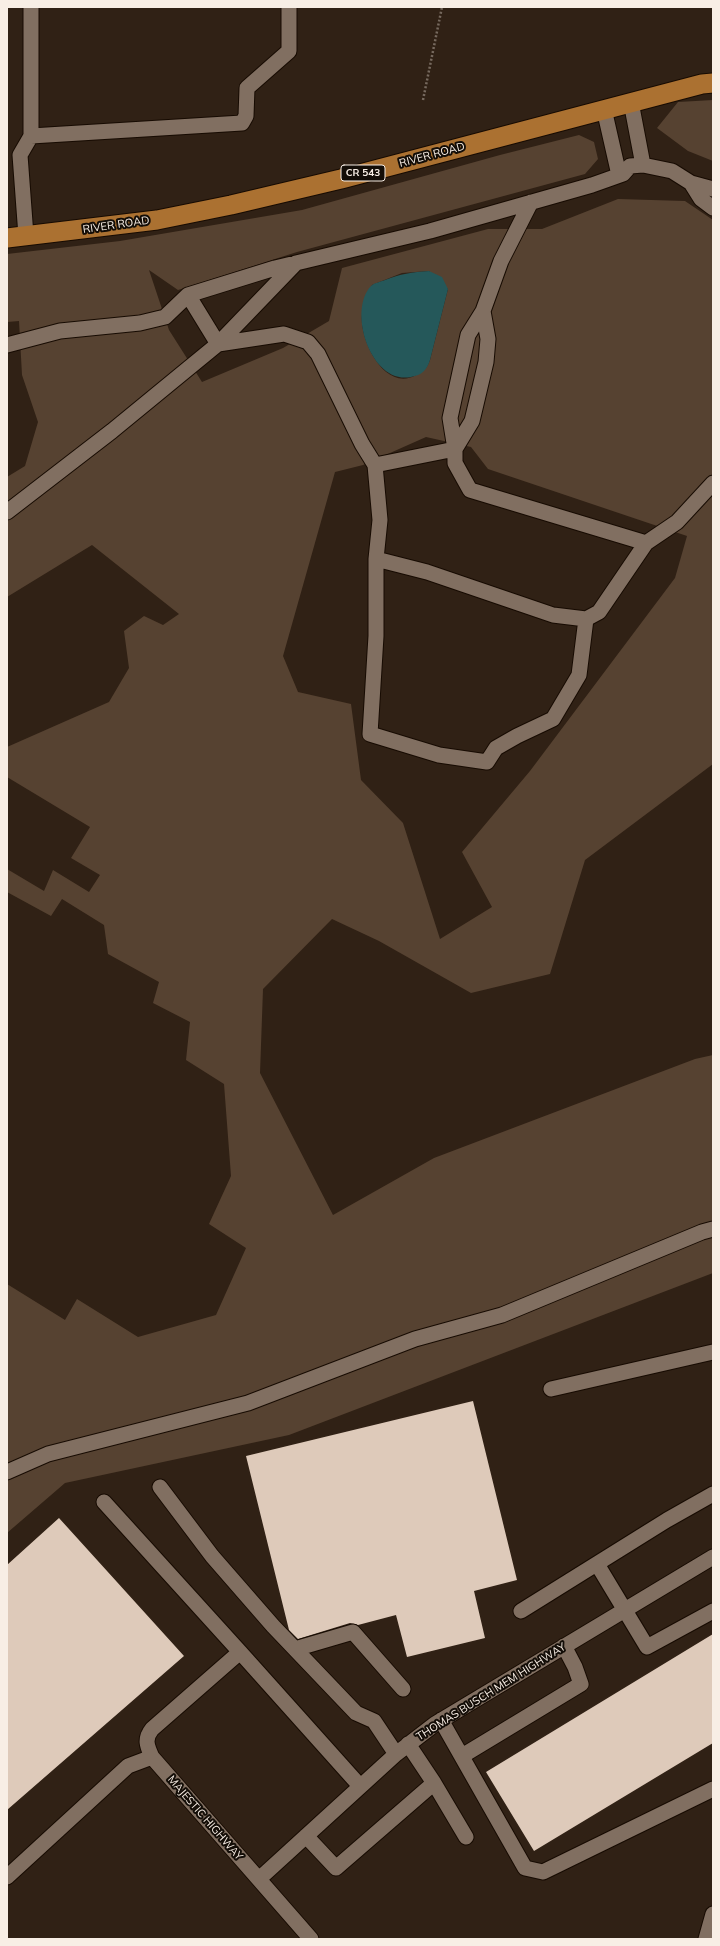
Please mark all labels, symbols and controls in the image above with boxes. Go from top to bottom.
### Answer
street label: RIVER ROAD [398,140,466,170]
road number: CR 543 [341,165,385,181]
street label: RIVER ROAD [82,214,150,236]
street label: THOMAS BUSCH MEM HIGHWAY [414,1640,568,1744]
street label: MAJESTIC HIGHWAY [165,1773,245,1863]

